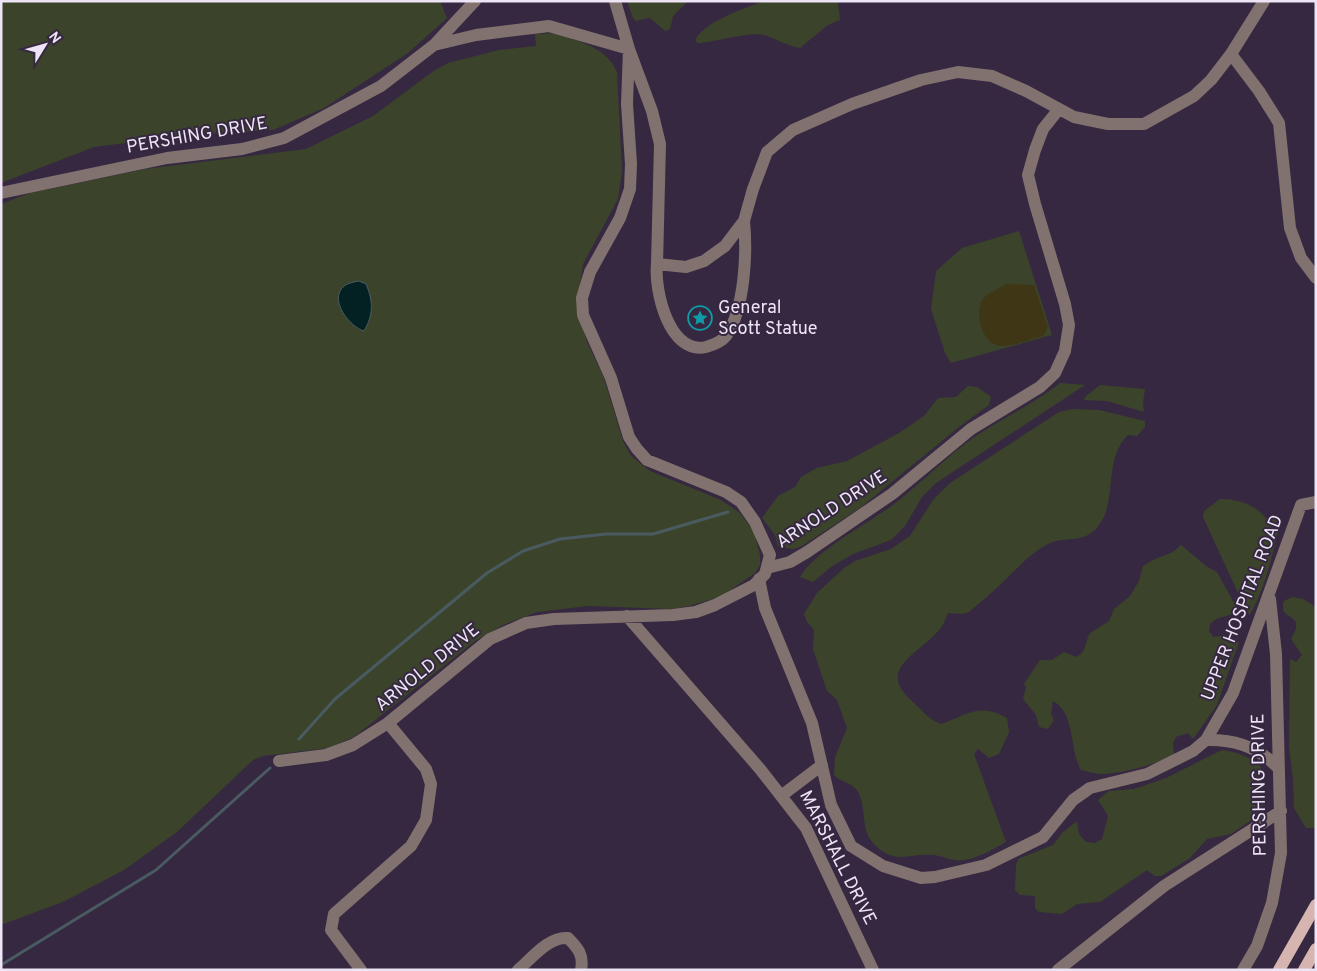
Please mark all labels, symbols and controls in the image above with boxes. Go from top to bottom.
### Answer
north arrow [20,20,70,70]
text: N [44,29,64,47]
street label: PERSHING DRIVE [125,112,269,160]
place label: General Scott Statue [718,297,818,341]
place icon: General Scott Statue [687,305,713,331]
street label: ARNOLD DRIVE [772,466,892,554]
street label: UPPER HOSPITAL ROAD [1197,512,1289,704]
street label: ARNOLD DRIVE [371,619,485,717]
street label: PERSHING DRIVE [1247,713,1273,857]
street label: MARSHALL DRIVE [793,787,881,929]

